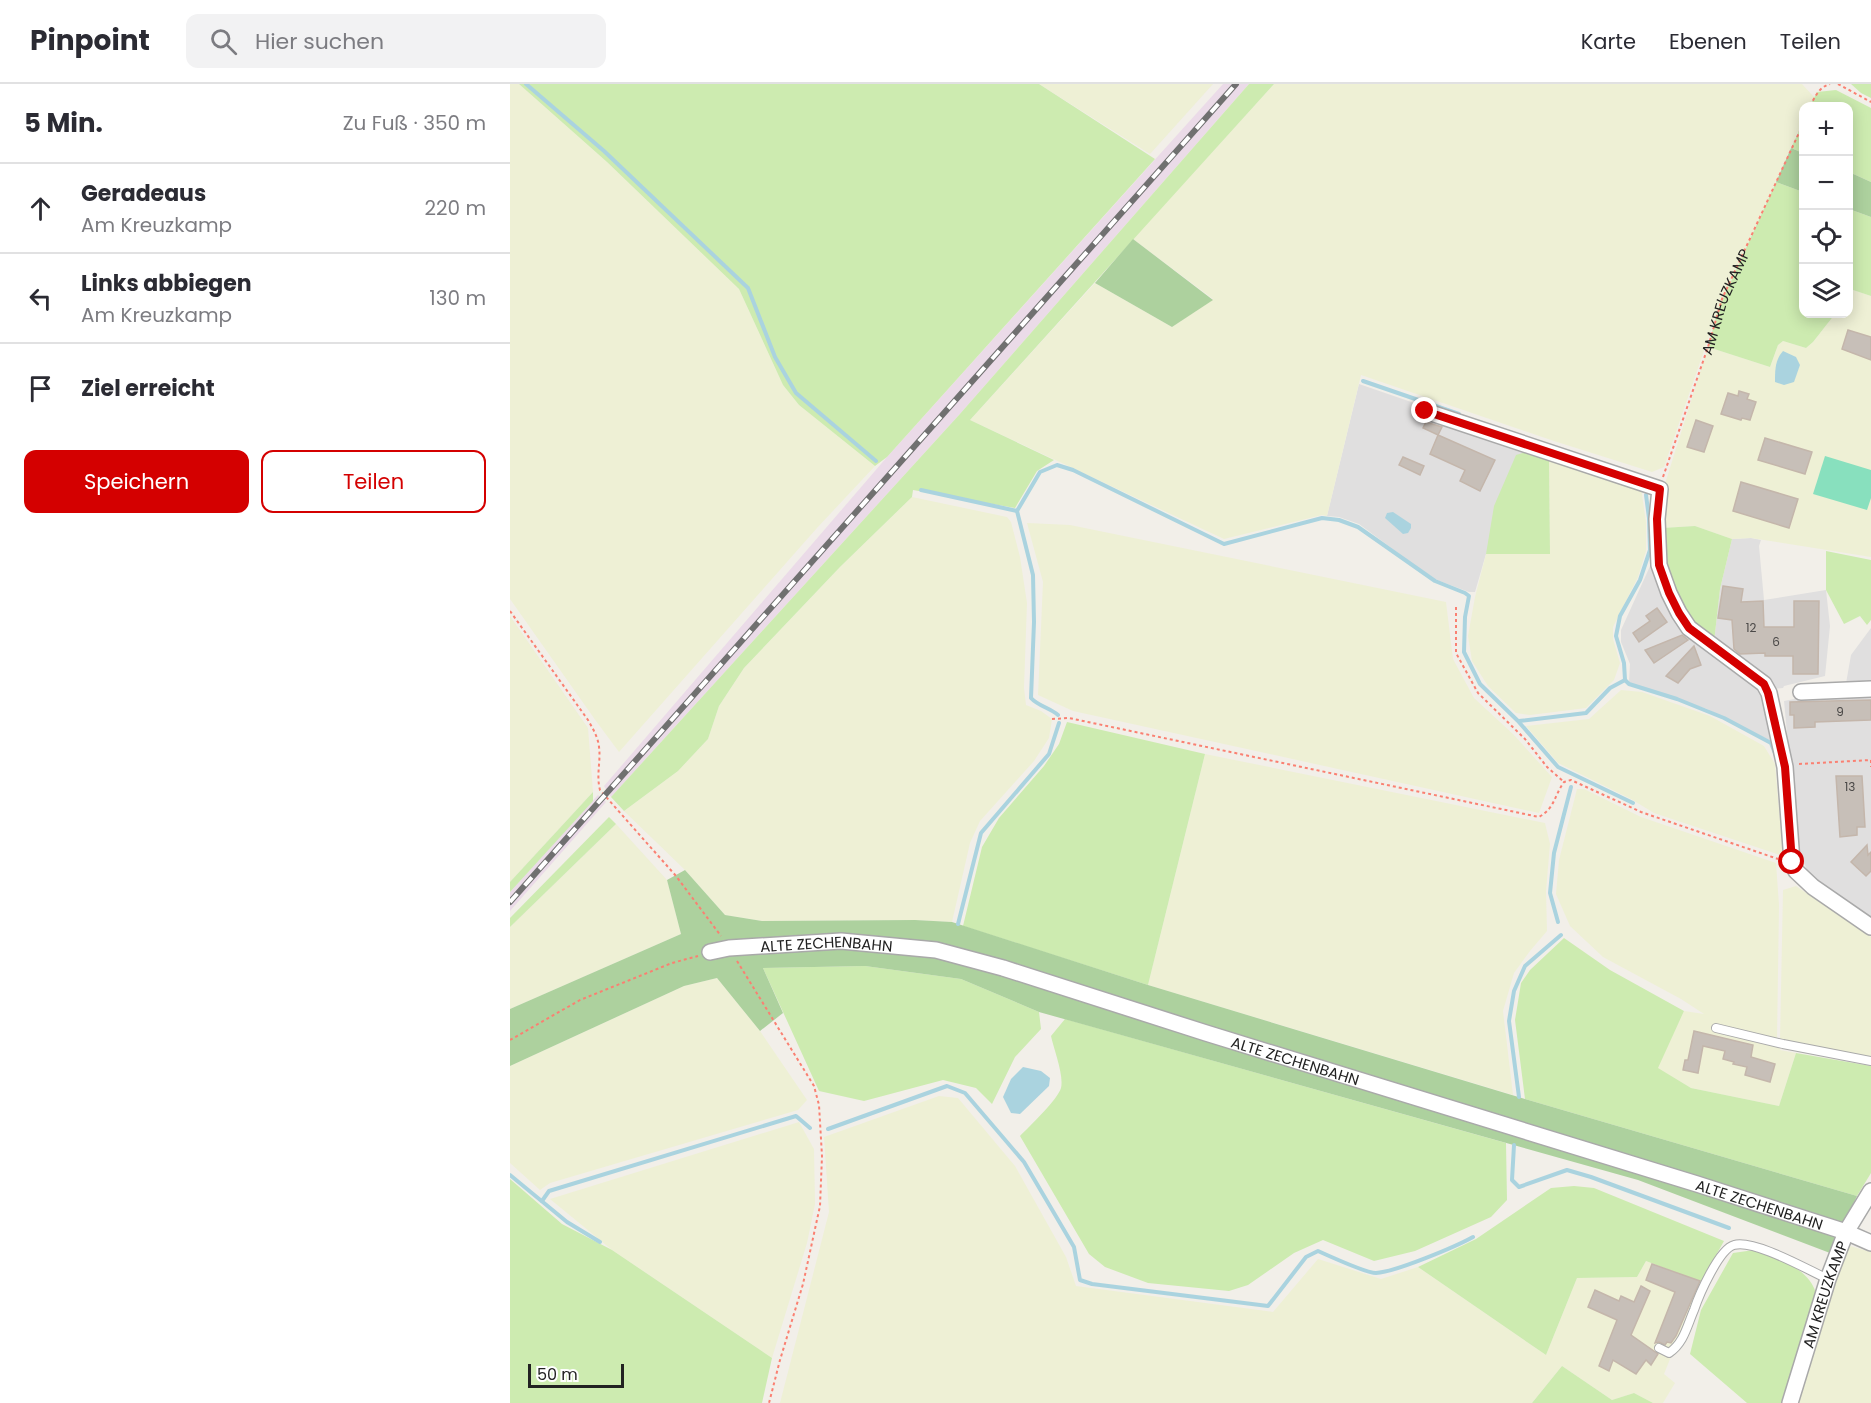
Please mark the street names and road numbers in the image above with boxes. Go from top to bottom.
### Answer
street label: AM KREUZKAMP [1696,245,1755,358]
street label: ALTE ZECHENBAHN [759,930,894,957]
street label: ALTE ZECHENBAHN [1229,1031,1362,1090]
street label: ALTE ZECHENBAHN [1693,1174,1826,1235]
street label: AM KREUZKAMP [1797,1237,1852,1351]

